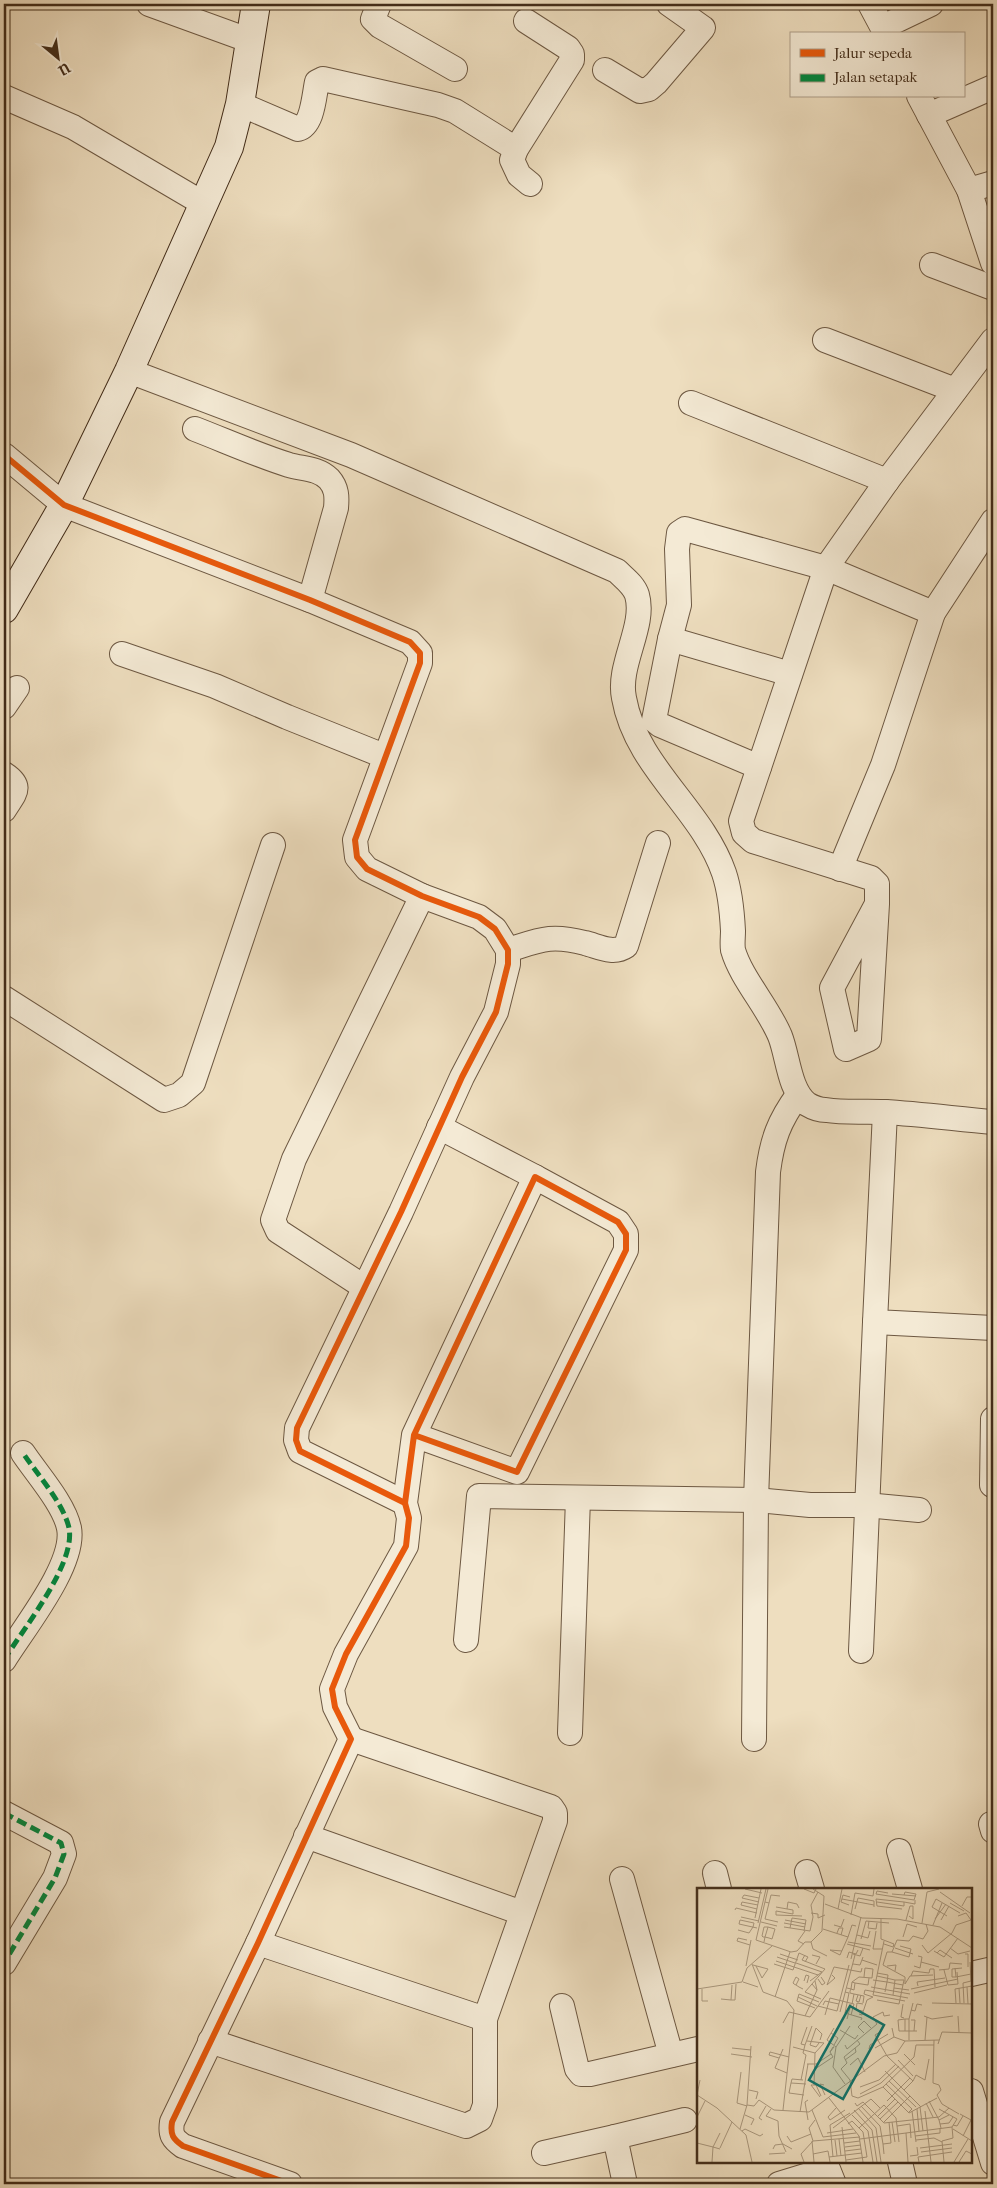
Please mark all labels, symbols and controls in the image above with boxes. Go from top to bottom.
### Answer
north arrow [32,32,82,82]
legend [790,32,964,98]
text: Jalur sepeda [833,44,913,62]
text: U [55,58,74,79]
text: Jalan setapak [833,68,918,86]
inset map [697,1888,972,2163]

